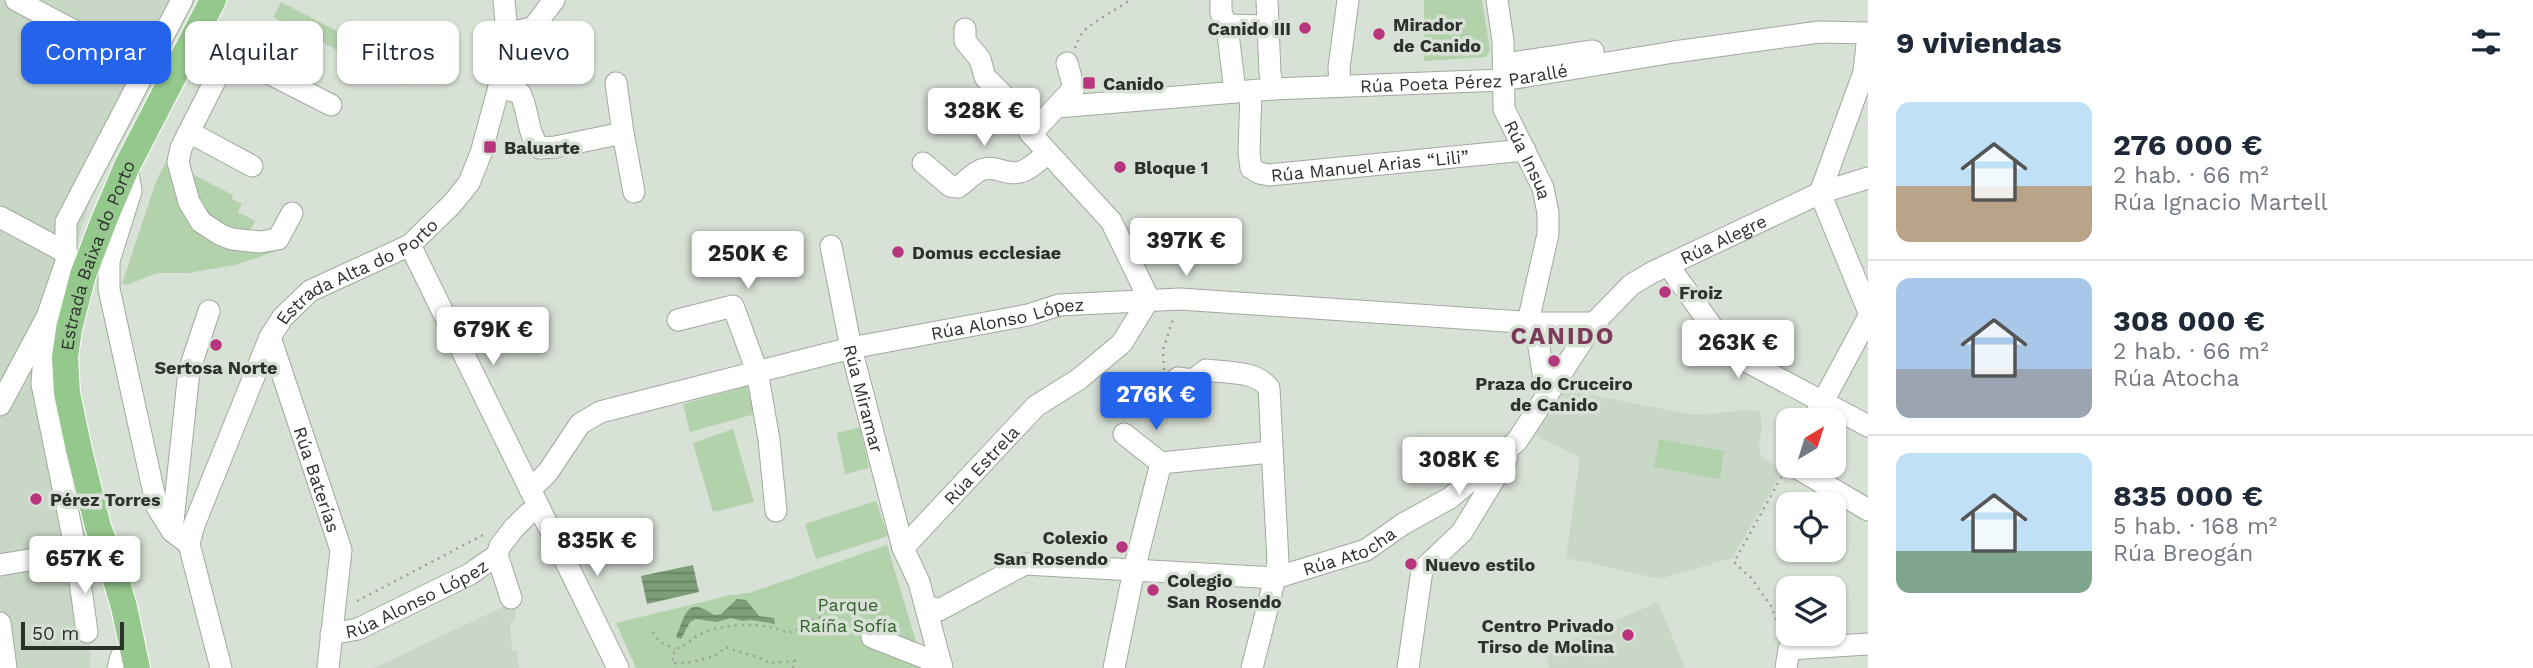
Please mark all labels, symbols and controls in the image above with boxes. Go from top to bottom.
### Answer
place label: Mirador de Canido [1393,14,1481,56]
place label: Canido III [1208,18,1291,39]
marker: Canido III [1297,20,1313,36]
chip: Comprar [21,21,171,84]
chip: Alquilar [185,21,323,84]
chip: Filtros [337,21,459,84]
chip: Nuevo [473,21,594,84]
icon: filters [2467,23,2505,61]
text: 9 viviendas [1896,25,2062,60]
marker: Mirador de Canido [1371,26,1387,42]
street label: Rúa Poeta Pérez Parallé [1360,59,1569,96]
place label: Canido [1103,73,1164,94]
marker: Canido [1081,75,1097,91]
pin: 328K € [927,88,1041,148]
text: 328K € [944,97,1024,124]
street label: Rúa Insua [1501,116,1556,201]
text: 276 000 € [2113,127,2262,162]
icon: home [1952,130,2036,214]
place label: Baluarte [504,137,580,158]
marker: Baluarte [482,139,498,155]
street label: Rúa Manuel Arias “Lili” [1270,145,1470,185]
street label: Estrada Baixa do Porto [56,157,139,352]
place label: Bloque 1 [1134,157,1209,178]
marker: Bloque 1 [1112,159,1128,175]
text: 2 hab. · 66 m² [2113,162,2269,189]
text: Rúa Ignacio Martell [2113,189,2327,216]
street label: Rúa Alegre [1677,210,1770,268]
street label: Estrada Alta do Porto [271,214,442,328]
pin: 397K € [1129,218,1243,278]
text: 397K € [1146,227,1226,254]
pin: 250K € [691,232,805,291]
text: 250K € [708,240,788,267]
place label: Domus ecclesiae [912,242,1061,263]
marker: Domus ecclesiae [890,244,906,260]
place label: Froiz [1679,282,1723,303]
marker: Froiz [1657,284,1673,300]
street label: Rúa Alonso López [929,293,1085,343]
text: 308 000 € [2113,303,2265,338]
icon: home [1952,306,2036,390]
pin: 679K € [436,308,550,367]
text: 679K € [453,316,533,343]
pin: 263K € [1681,320,1795,380]
district label: CANIDO [1511,322,1615,350]
text: 263K € [1698,329,1778,356]
marker: Sertosa Norte [208,337,224,353]
text: 2 hab. · 66 m² [2113,338,2269,365]
street label: Rúa Miramar [840,342,888,455]
marker: Praza do Cruceiro de Canido [1546,353,1562,369]
place label: Sertosa Norte [154,357,278,378]
text: Rúa Atocha [2113,365,2240,392]
pin: 276K € [1099,372,1213,432]
place label: Praza do Cruceiro de Canido [1475,373,1633,415]
text: 276K € [1116,381,1196,408]
north arrow [1776,408,1846,478]
map controls [1776,408,1846,646]
street label: Rúa Estrela [939,421,1023,509]
street label: Rúa Baterías [290,424,345,535]
pin: 308K € [1402,438,1516,497]
text: 308K € [1418,446,1500,473]
text: 835 000 € [2113,478,2263,513]
icon: home [1952,481,2036,565]
place label: Pérez Torres [50,489,161,510]
marker: Pérez Torres [28,491,44,507]
button: locate [1776,492,1846,562]
text: 5 hab. · 168 m² [2113,513,2277,540]
pin: 835K € [540,518,654,578]
street label: Rúa Atocha [1300,522,1399,579]
text: 835K € [557,527,637,554]
place label: Colexio San Rosendo [993,527,1108,569]
pin: 657K € [28,536,142,596]
marker: Colexio San Rosendo [1114,539,1130,555]
text: Rúa Breogán [2113,540,2253,567]
text: 657K € [45,545,125,572]
street label: Rúa Alonso López [344,554,492,642]
place label: Nuevo estilo [1425,554,1535,575]
marker: Nuevo estilo [1403,556,1419,572]
place label: Colegio San Rosendo [1167,570,1282,612]
button: layers [1776,576,1846,646]
marker: Colegio San Rosendo [1145,582,1161,598]
park label: Parque Raíña Sofía [799,594,897,636]
place label: Centro Privado Tirso de Molina [1478,615,1615,657]
scale bar [21,619,124,651]
text: 50 m [32,622,79,645]
marker: Centro Privado Tirso de Molina [1620,627,1636,643]

